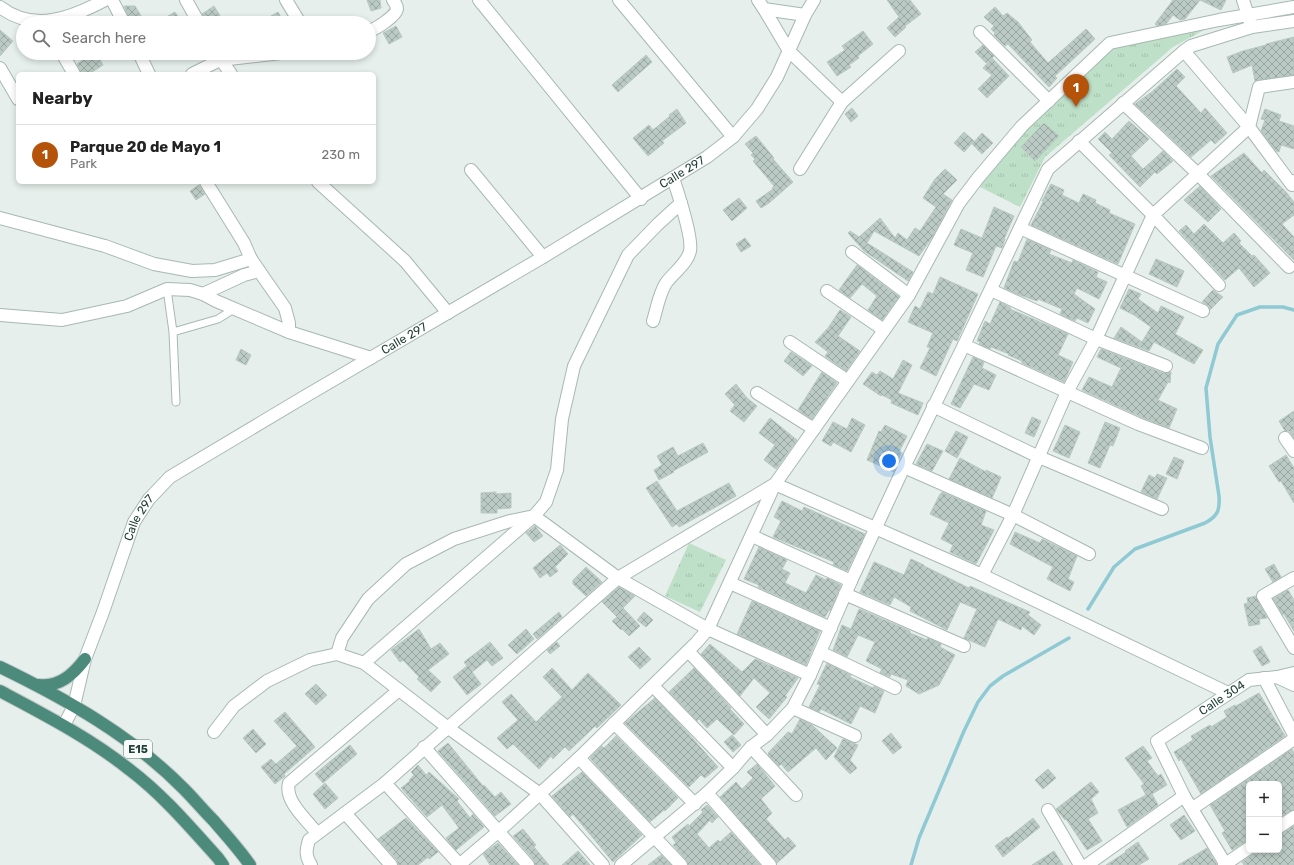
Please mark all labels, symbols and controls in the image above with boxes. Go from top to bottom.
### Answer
search box [16,16,376,60]
icon: search [30,27,52,49]
text: Search here [62,29,146,47]
pin: 1 [1063,74,1089,107]
text: Nearby [32,88,93,108]
text: Parque 20 de Mayo 1 [70,138,221,156]
text: 1 [42,147,48,162]
text: 230 m [322,147,360,162]
street label: Calle 297 [657,153,707,191]
text: Park [70,156,97,171]
street label: Calle 297 [379,320,429,357]
your location [879,451,899,471]
street label: Calle 297 [121,492,156,543]
street label: Calle 304 [1196,677,1248,718]
road number: E15 [124,740,152,758]
map controls [1246,781,1282,853]
button: + [1246,781,1282,817]
button: − [1246,817,1282,853]

